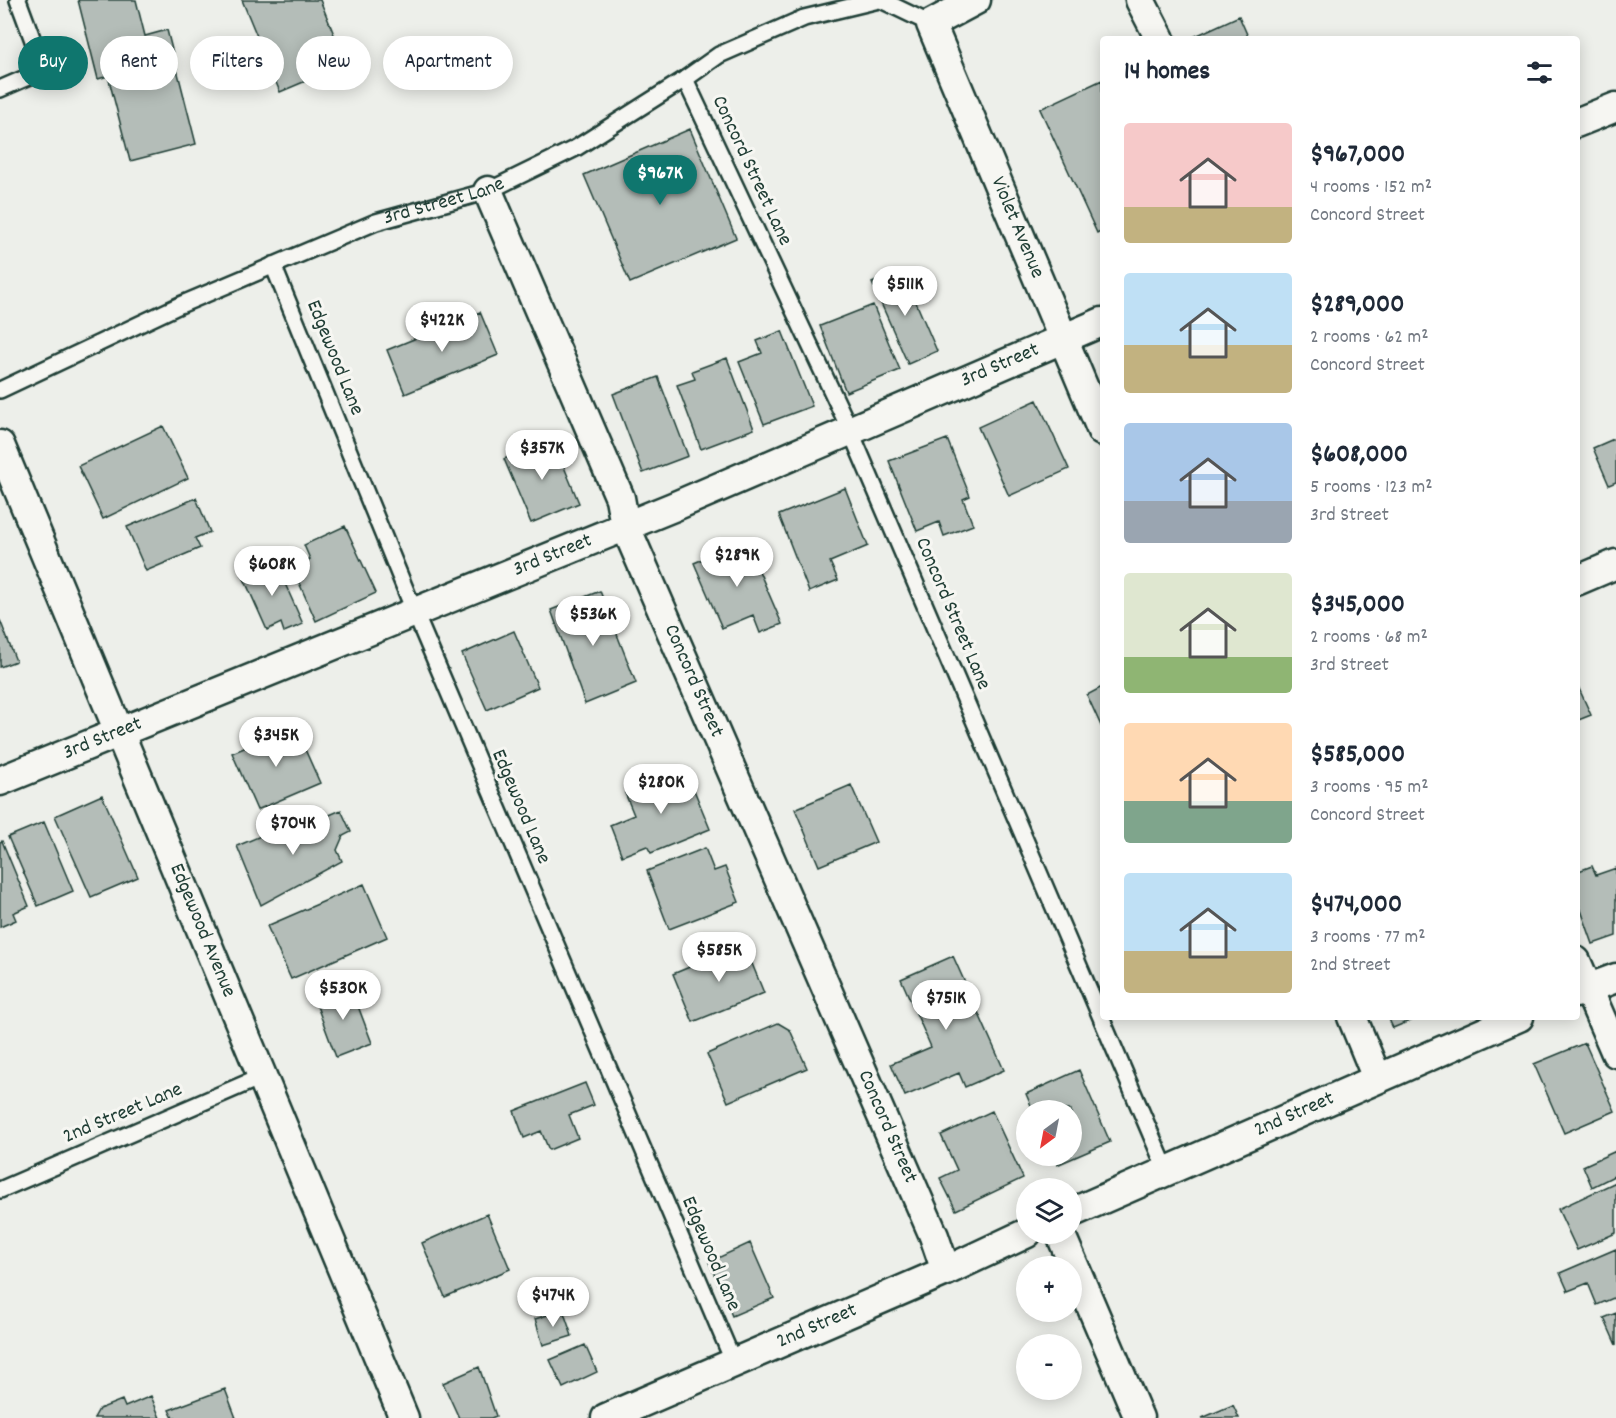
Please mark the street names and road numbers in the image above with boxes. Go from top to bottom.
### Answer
street label: Concord Street Lane [703,91,799,251]
street label: 3rd Street Lane [380,170,510,234]
street label: Violet Avenue [982,172,1051,283]
street label: Edgewood Lane [297,296,371,420]
street label: 3rd Street [956,336,1044,396]
street label: 3rd Street [509,526,597,585]
street label: Concord Street Lane [906,533,998,695]
street label: Concord Street [655,620,731,743]
street label: 3rd Street [59,710,147,769]
street label: Edgewood Lane [482,745,558,869]
street label: Edgewood Avenue [161,859,243,1002]
street label: Concord Street [849,1066,925,1189]
street label: 2nd Street Lane [59,1075,187,1153]
street label: 2nd Street [1250,1084,1340,1146]
street label: Edgewood Lane [672,1192,748,1316]
street label: 2nd Street [772,1296,862,1357]

